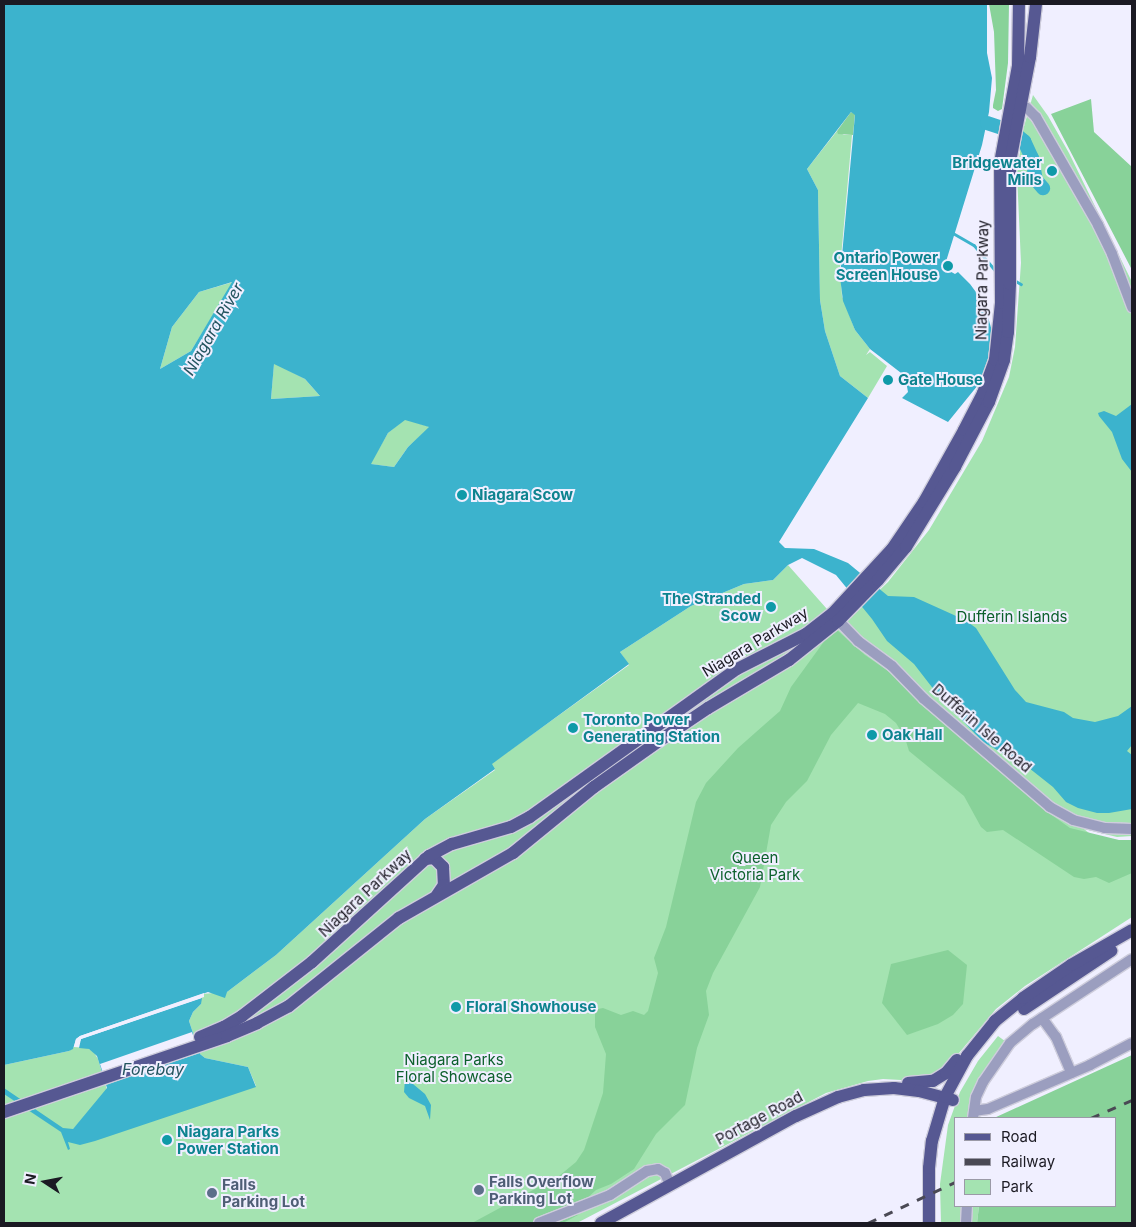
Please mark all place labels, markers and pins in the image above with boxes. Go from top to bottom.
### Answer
place label: Bridgewater Mills [952,153,1042,188]
marker: Bridgewater Mills [1046,165,1058,177]
place label: Ontario Power Screen House [834,248,938,283]
marker: Ontario Power Screen House [942,260,954,272]
place label: Gate House [898,371,983,389]
marker: Gate House [882,374,894,386]
place label: Niagara Scow [472,486,573,504]
marker: Niagara Scow [456,489,468,501]
place label: The Stranded Scow [662,589,761,624]
marker: The Stranded Scow [765,601,777,613]
place label: Toronto Power Generating Station [583,710,720,745]
marker: Toronto Power Generating Station [567,722,579,734]
place label: Oak Hall [882,726,943,744]
marker: Oak Hall [866,729,878,741]
place label: Floral Showhouse [466,998,596,1016]
marker: Floral Showhouse [450,1001,462,1013]
place label: Niagara Parks Power Station [177,1122,279,1157]
marker: Niagara Parks Power Station [161,1134,173,1146]
place label: Falls Overflow Parking Lot [489,1172,594,1207]
place label: Falls Parking Lot [222,1175,305,1210]
marker: Falls Overflow Parking Lot [473,1184,485,1196]
marker: Falls Parking Lot [206,1187,218,1199]

